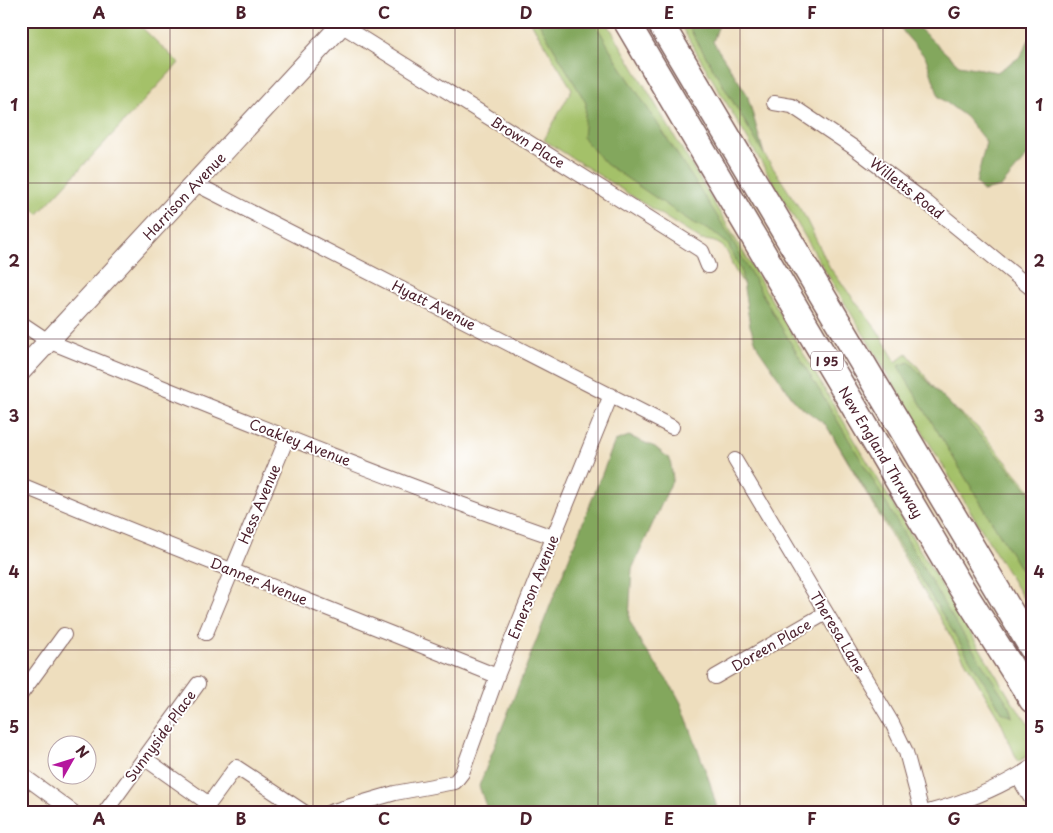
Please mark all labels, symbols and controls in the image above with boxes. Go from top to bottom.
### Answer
text: A [93,0,106,24]
text: B [236,0,247,24]
text: C [378,0,390,24]
text: D [520,0,532,24]
text: E [664,0,674,24]
text: F [807,0,817,24]
text: G [947,0,961,24]
text: 1 [10,92,18,116]
text: 1 [1035,92,1043,116]
street label: Brown Place [487,111,569,173]
street label: Harrison Avenue [138,147,231,245]
street label: Willetts Road [865,152,949,224]
text: 2 [8,248,20,272]
text: 2 [1033,248,1045,272]
street label: Hyatt Avenue [388,275,480,335]
road number: I 95 [811,352,843,371]
street label: New England Thruway [833,382,929,522]
text: 3 [9,403,19,427]
text: 3 [1034,403,1044,427]
street label: Coakley Avenue [246,413,354,471]
street label: Hess Avenue [233,461,285,547]
street label: Emerson Avenue [503,531,564,642]
street label: Danner Avenue [207,552,311,610]
text: 4 [9,559,20,583]
text: 4 [1034,559,1045,583]
street label: Theresa Lane [805,587,871,677]
street label: Doreen Place [727,614,815,676]
street label: Sunnyside Place [119,686,201,786]
text: 5 [9,714,19,738]
text: 5 [1034,714,1044,738]
north arrow [48,736,98,786]
text: N [71,741,94,762]
text: A [93,806,106,830]
text: B [236,806,247,830]
text: C [378,806,390,830]
text: D [520,806,532,830]
text: E [664,806,674,830]
text: F [807,806,817,830]
text: G [947,806,961,830]

